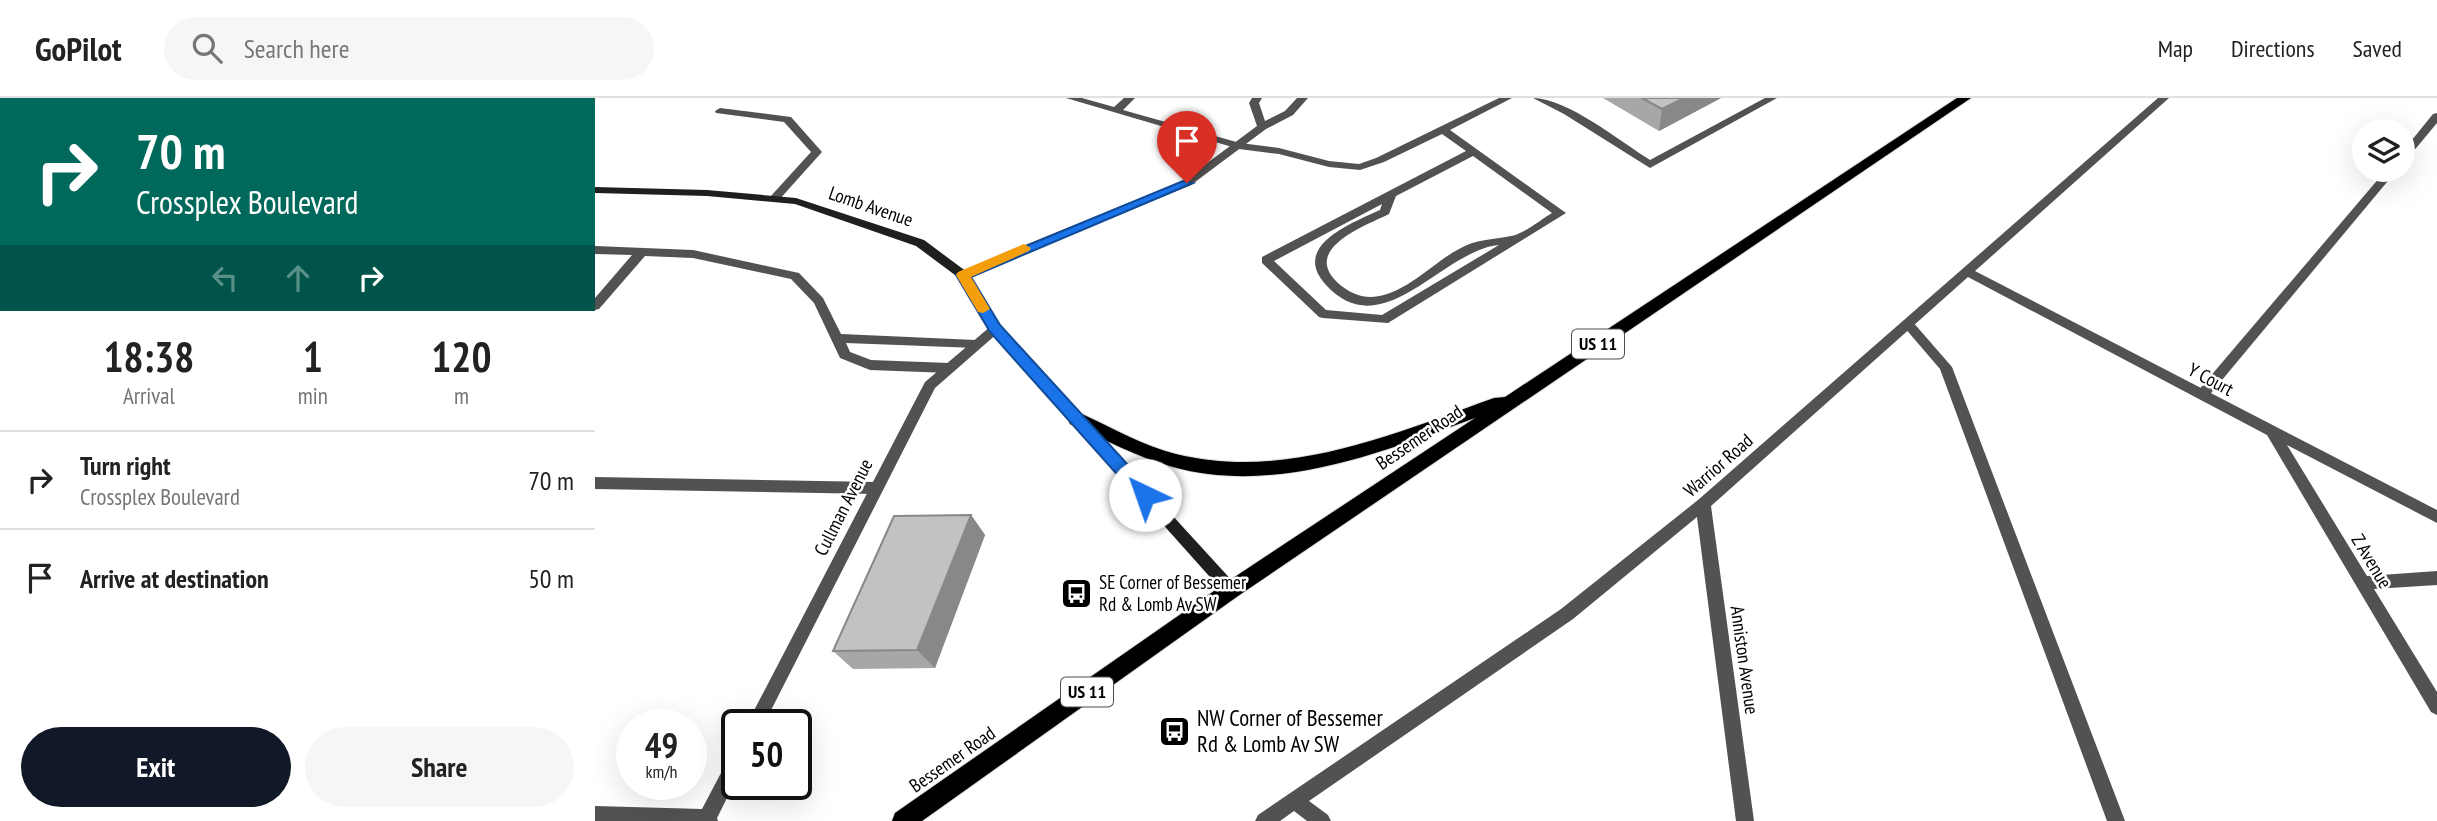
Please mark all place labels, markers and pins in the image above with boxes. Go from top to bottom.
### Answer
pin [1157,111,1217,183]
place label: SE Corner of Bessemer Rd & Lomb Av SW [1099,570,1247,616]
bus stop icon: SE Corner of Bessemer Rd & Lomb Av SW [1059,576,1093,610]
place label: NW Corner of Bessemer Rd & Lomb Av SW [1197,703,1383,758]
bus stop icon: NW Corner of Bessemer Rd & Lomb Av SW [1157,714,1191,748]

